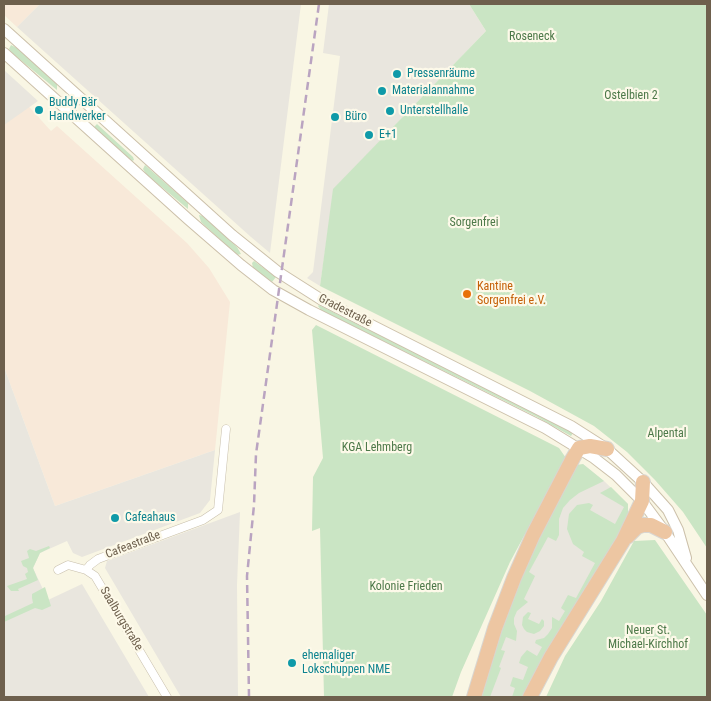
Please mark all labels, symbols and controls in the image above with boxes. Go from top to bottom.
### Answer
park label: Roseneck [509,30,555,44]
place label: Pressenräume [407,67,475,81]
marker: Pressenräume [391,68,403,80]
place label: Materialannahme [392,84,474,98]
marker: Materialannahme [376,85,388,97]
park label: Ostelbien 2 [604,89,658,103]
place label: Buddy Bär Handwerker [49,96,106,124]
marker: Buddy Bär Handwerker [33,104,45,116]
place label: Unterstellhalle [400,104,468,118]
marker: Unterstellhalle [384,105,396,117]
place label: Büro [345,110,367,124]
marker: Büro [329,111,341,123]
place label: E+1 [379,128,397,142]
marker: E+1 [363,129,375,141]
park label: Sorgenfrei [450,216,498,230]
place label: Kantine Sorgenfrei e.V. [477,280,546,308]
marker: Kantine Sorgenfrei e.V. [461,288,473,300]
street label: Gradestraße [316,291,374,331]
park label: Alpental [647,427,687,441]
park label: KGA Lehmberg [342,441,412,455]
place label: Cafeahaus [125,511,175,525]
marker: Cafeahaus [109,512,121,524]
street label: Cafeastraße [104,528,162,562]
park label: Kolonie Frieden [369,580,443,594]
street label: Saalburgstraße [96,585,146,653]
park label: Neuer St. Michael-Kirchhof [608,624,688,652]
place label: ehemaliger Lokschuppen NME [302,649,390,677]
marker: ehemaliger Lokschuppen NME [286,657,298,669]

